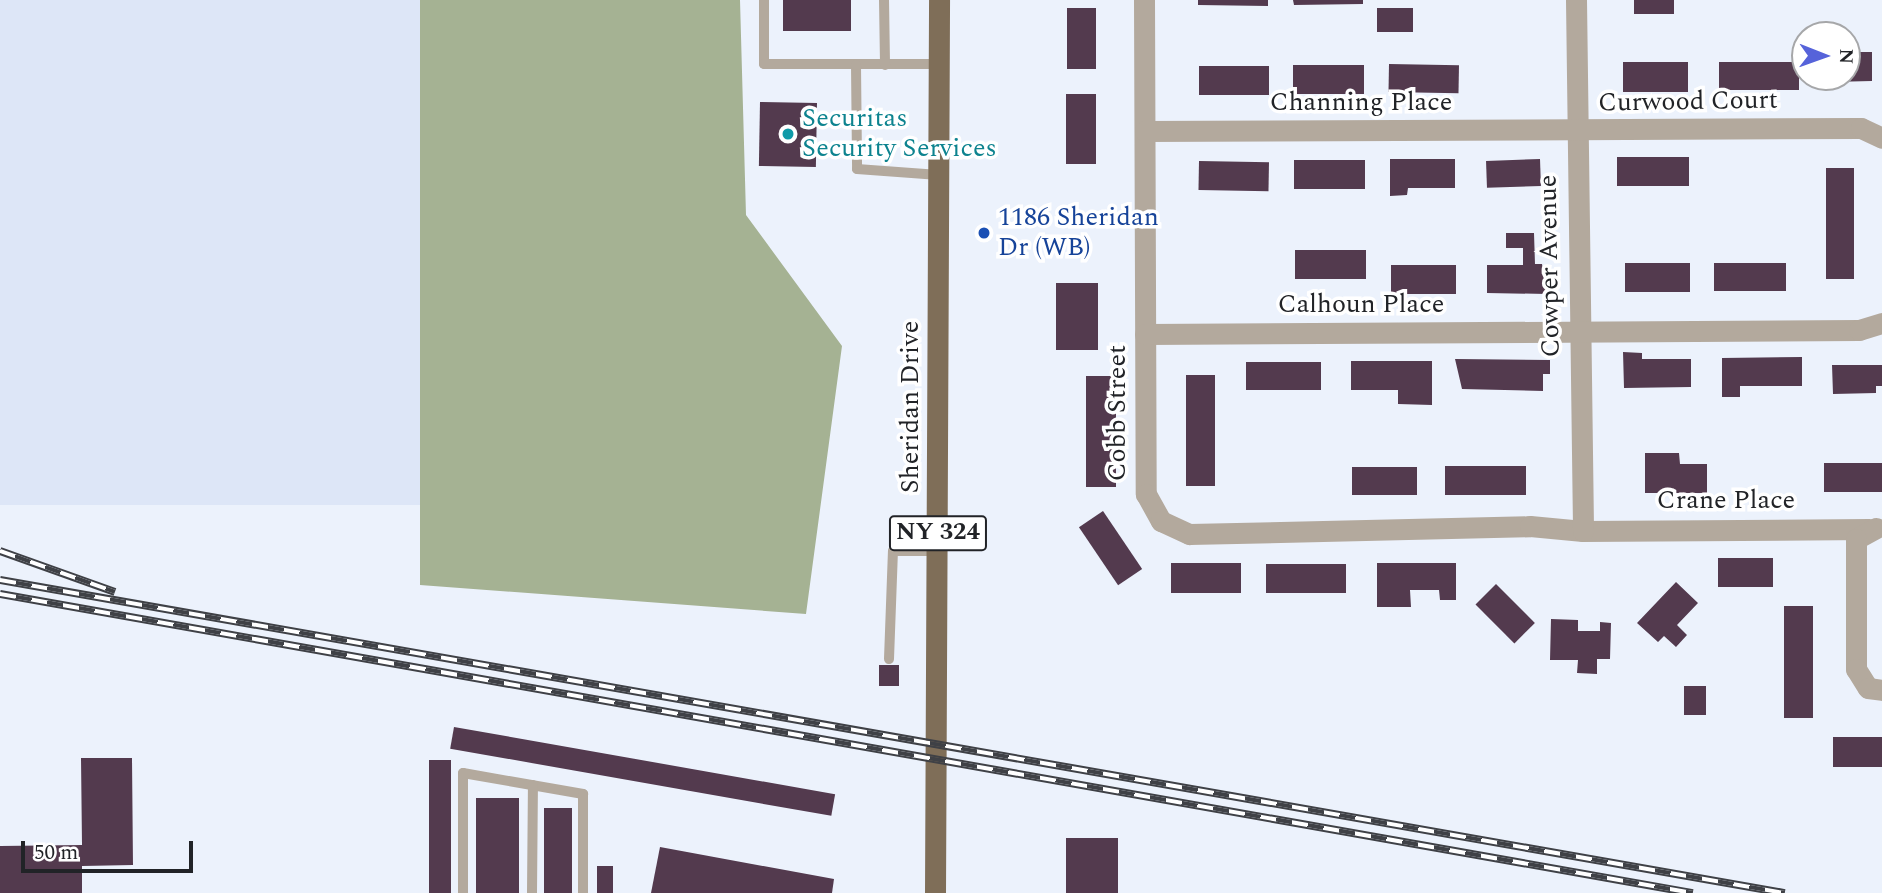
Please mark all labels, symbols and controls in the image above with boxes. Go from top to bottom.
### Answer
north arrow [1791,21,1861,91]
text: N [1831,48,1860,64]
street label: Curwood Court [1598,85,1778,119]
street label: Channing Place [1270,87,1452,119]
place label: Securitas Security Services [802,103,997,164]
marker: Securitas Security Services [780,126,796,142]
street label: Cowper Avenue [1533,174,1567,358]
place label: 1186 Sheridan Dr (WB) [998,202,1159,264]
marker: 1186 Sheridan Dr (WB) [976,225,992,241]
street label: Calhoun Place [1278,289,1444,321]
street label: Sheridan Drive [895,321,927,493]
street label: Cobb Street [1102,345,1134,481]
street label: Crane Place [1657,485,1795,517]
road number: NY 324 [887,512,989,554]
scale bar [24,826,196,870]
text: 50 m [34,837,78,869]

